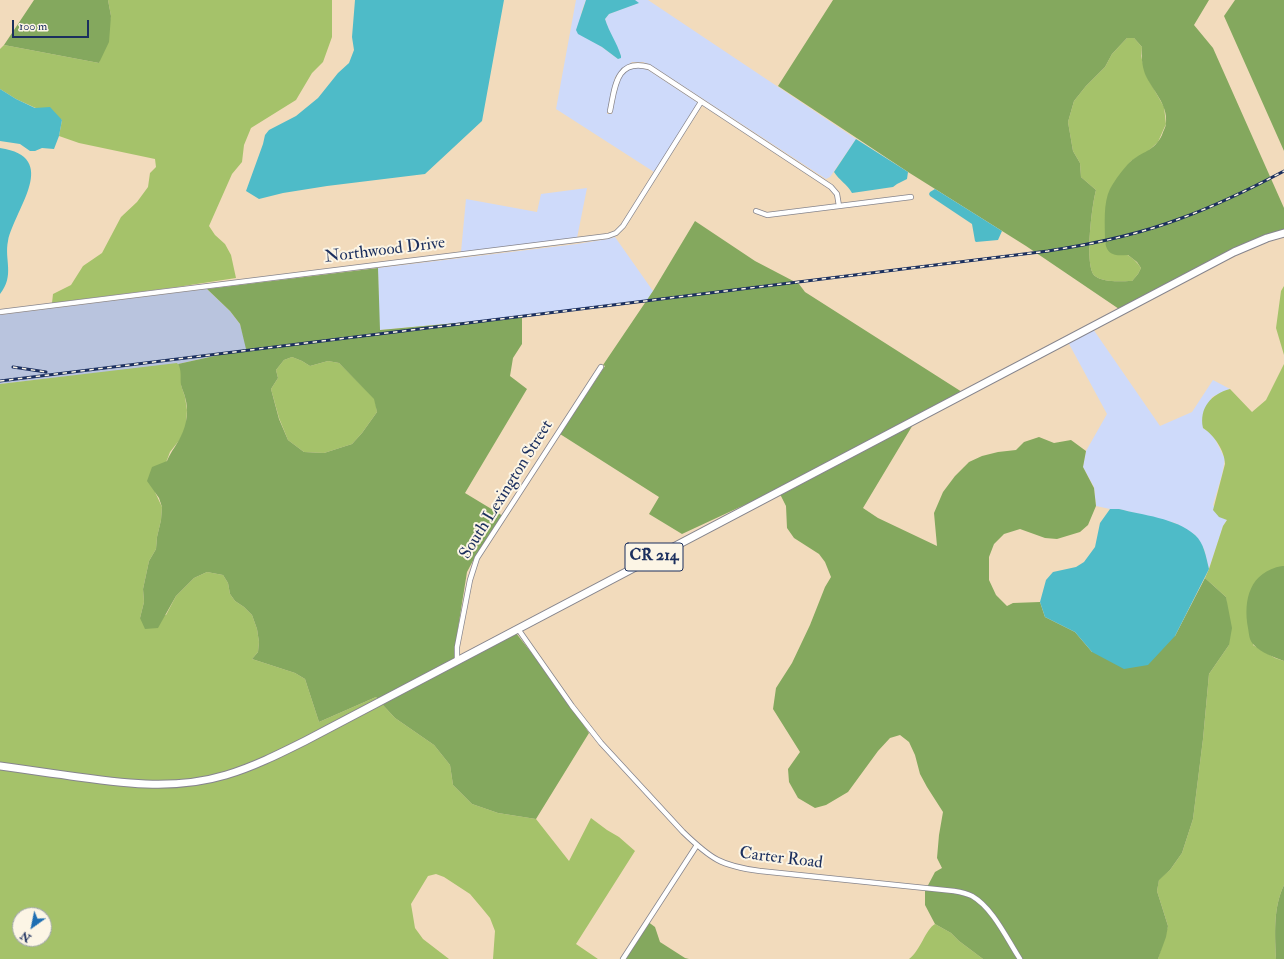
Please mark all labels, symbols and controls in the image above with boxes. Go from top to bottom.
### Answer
scale bar [14,12,91,38]
text: 100 m [19,19,47,34]
street label: Northwood Drive [324,233,446,269]
street label: South Lexington Street [456,417,558,563]
road number: CR 214 [625,543,683,571]
street label: Carter Road [738,844,824,874]
north arrow [12,907,52,947]
text: N [18,929,33,945]

